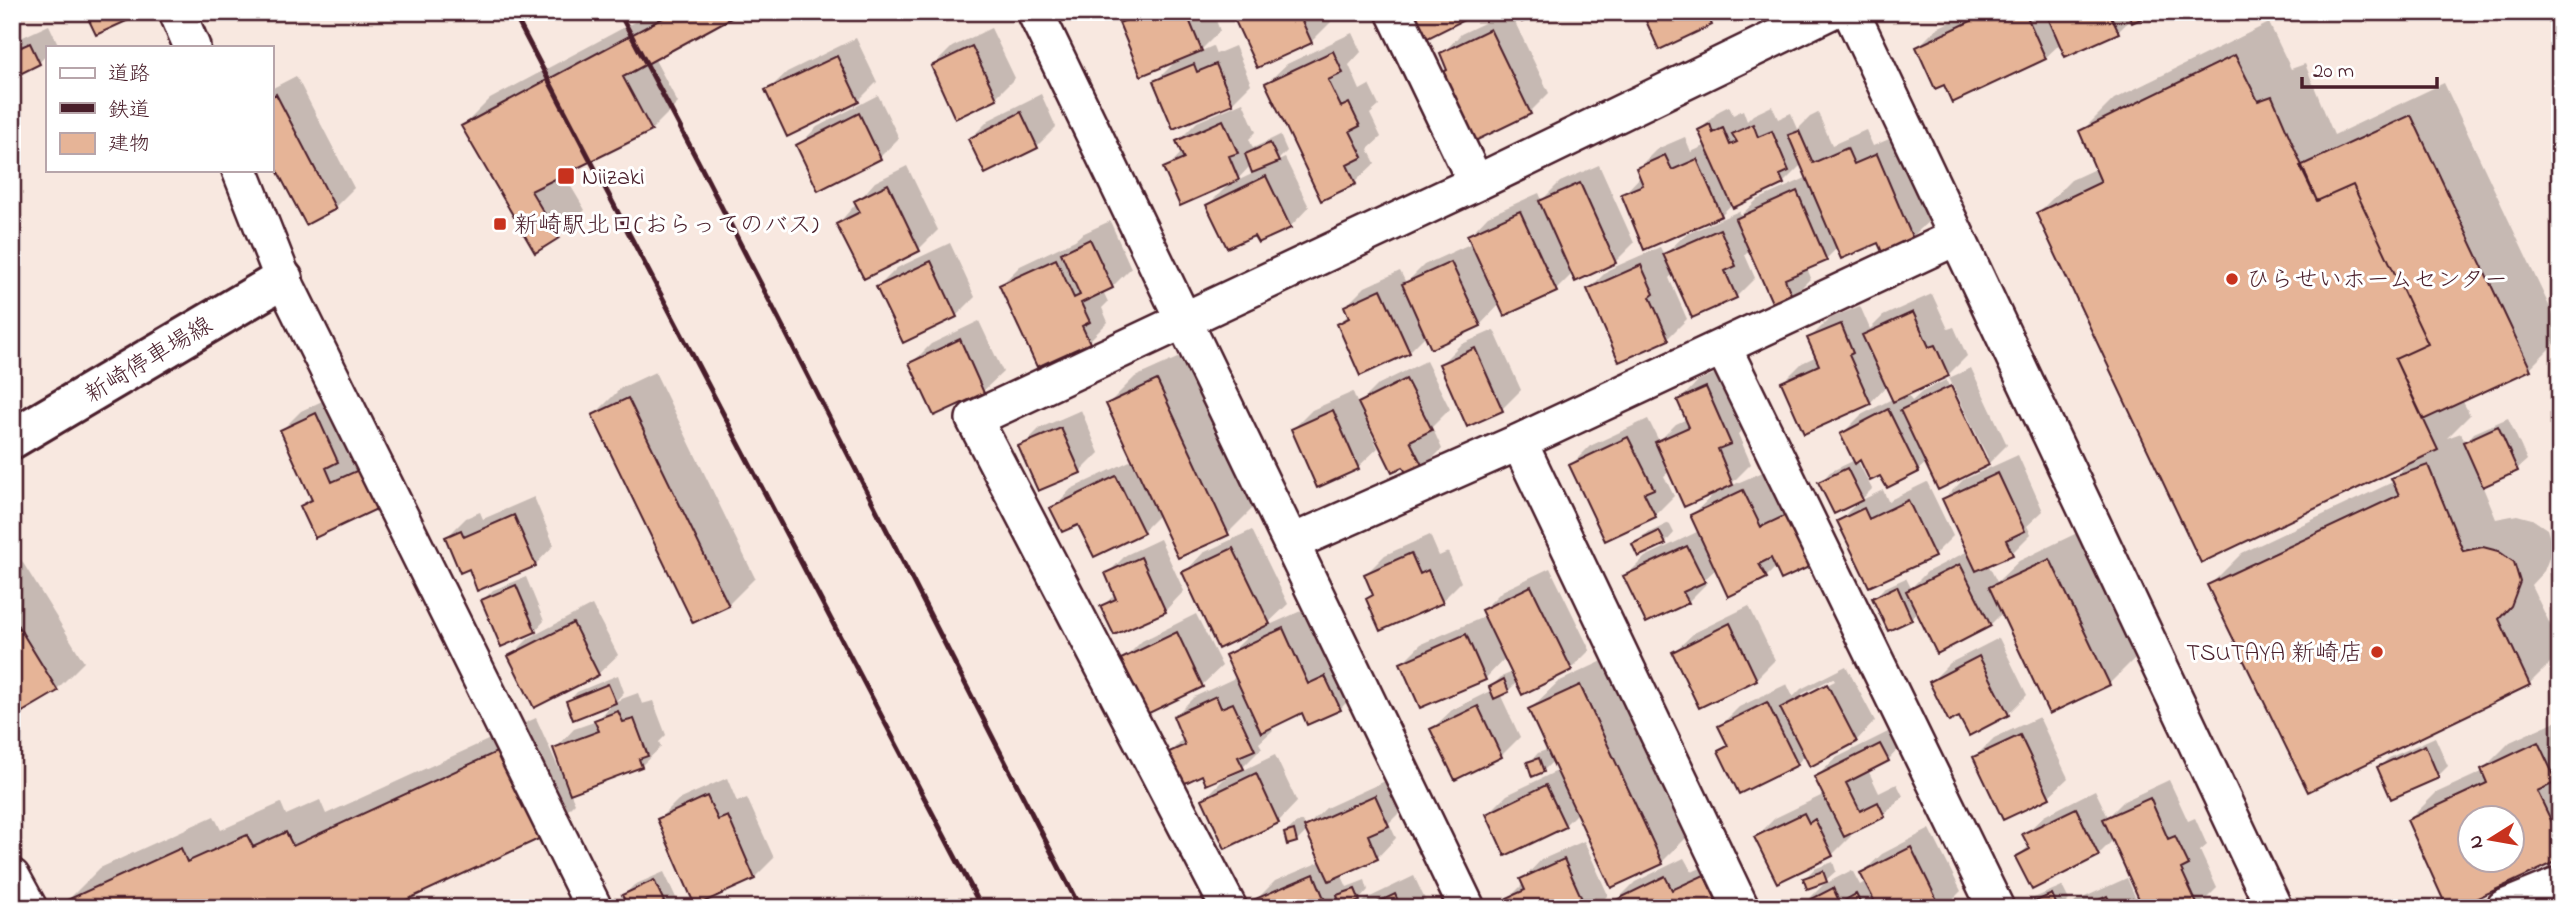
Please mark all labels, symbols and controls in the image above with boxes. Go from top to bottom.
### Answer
legend [46,46,273,172]
scale bar [2302,46,2437,90]
text: 20 m [2313,57,2354,87]
text: 道路 [108,60,150,90]
text: 鉄道 [108,96,150,126]
text: 建物 [108,130,150,160]
place label: Niizaki [582,161,645,196]
marker: Niizaki [556,166,576,186]
place label: 新崎駅北口(おらってのバス) [514,209,819,244]
marker: 新崎駅北口(おらってのバス) [492,216,508,232]
place label: ひらせいホームセンター [2246,264,2508,299]
marker: ひらせいホームセンター [2224,271,2240,287]
street label: 新崎停車場線 [79,309,220,413]
place label: TSUTAYA 新崎店 [2186,637,2363,672]
marker: TSUTAYA 新崎店 [2369,644,2385,660]
north arrow [2456,804,2526,874]
text: N [2462,833,2491,851]

